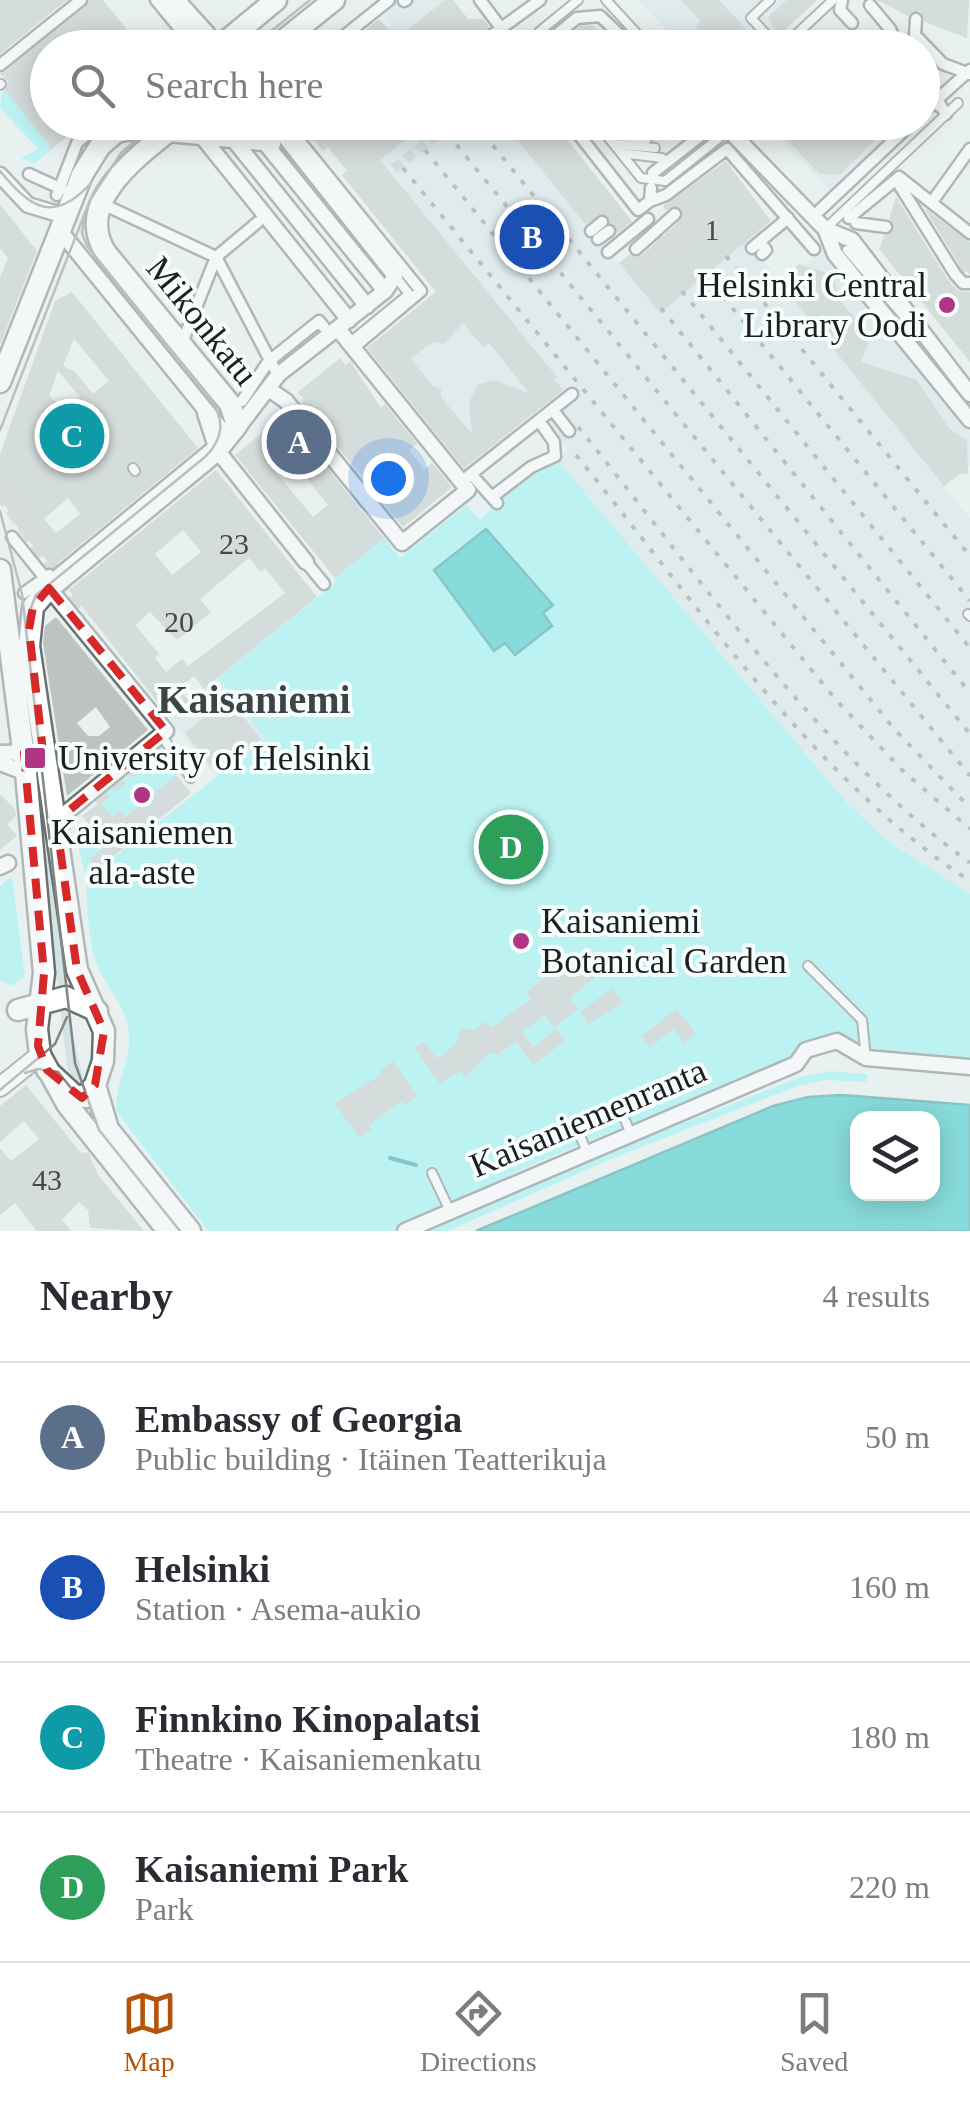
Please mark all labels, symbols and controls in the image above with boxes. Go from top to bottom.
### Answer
search box [30,30,940,140]
icon: search [65,58,120,113]
text: Search here [145,64,323,106]
pin: B [500,200,564,274]
house number: 1 [705,213,720,246]
street label: Mikonkatu [139,249,265,393]
place label: Helsinki Central Library Oodi [697,266,927,345]
marker: Helsinki Central Library Oodi [936,294,958,316]
pin: C [40,398,104,474]
pin: A [266,404,332,480]
your location [363,453,414,504]
house number: 23 [219,527,249,560]
house number: 20 [164,605,194,638]
district label: Kaisaniemi [157,677,351,722]
place label: University of Helsinki [58,739,371,778]
marker: University of Helsinki [22,745,48,771]
marker: Kaisaniemen ala-aste [131,784,153,806]
pin: D [478,810,544,884]
place label: Kaisaniemen ala-aste [51,813,233,892]
place label: Kaisaniemi Botanical Garden [541,902,787,981]
marker: Kaisaniemi Botanical Garden [510,930,532,952]
street label: Kaisaniemenranta [464,1051,712,1185]
map controls [850,1111,940,1201]
button: layers [850,1111,940,1201]
house number: 43 [32,1163,62,1196]
text: Nearby [40,1273,173,1319]
text: 4 results [822,1278,930,1314]
text: Embassy of Georgia [135,1398,462,1440]
text: A [61,1419,84,1455]
text: 50 m [865,1419,930,1455]
text: Public building · Itäinen Teatterikuja [135,1441,607,1477]
text: Helsinki [135,1548,270,1590]
text: B [62,1569,83,1605]
text: 160 m [849,1569,930,1605]
text: Station · Asema-aukio [135,1591,421,1627]
text: Finnkino Kinopalatsi [135,1698,480,1740]
text: C [61,1719,84,1755]
text: 180 m [849,1719,930,1755]
text: Theatre · Kaisaniemenkatu [135,1741,482,1777]
text: Kaisaniemi Park [135,1848,408,1890]
text: D [61,1869,84,1905]
text: 220 m [849,1869,930,1905]
text: Park [135,1891,194,1927]
tab: Map [122,1986,177,2078]
tab: Directions [420,1986,537,2078]
tab: Saved [780,1986,848,2078]

